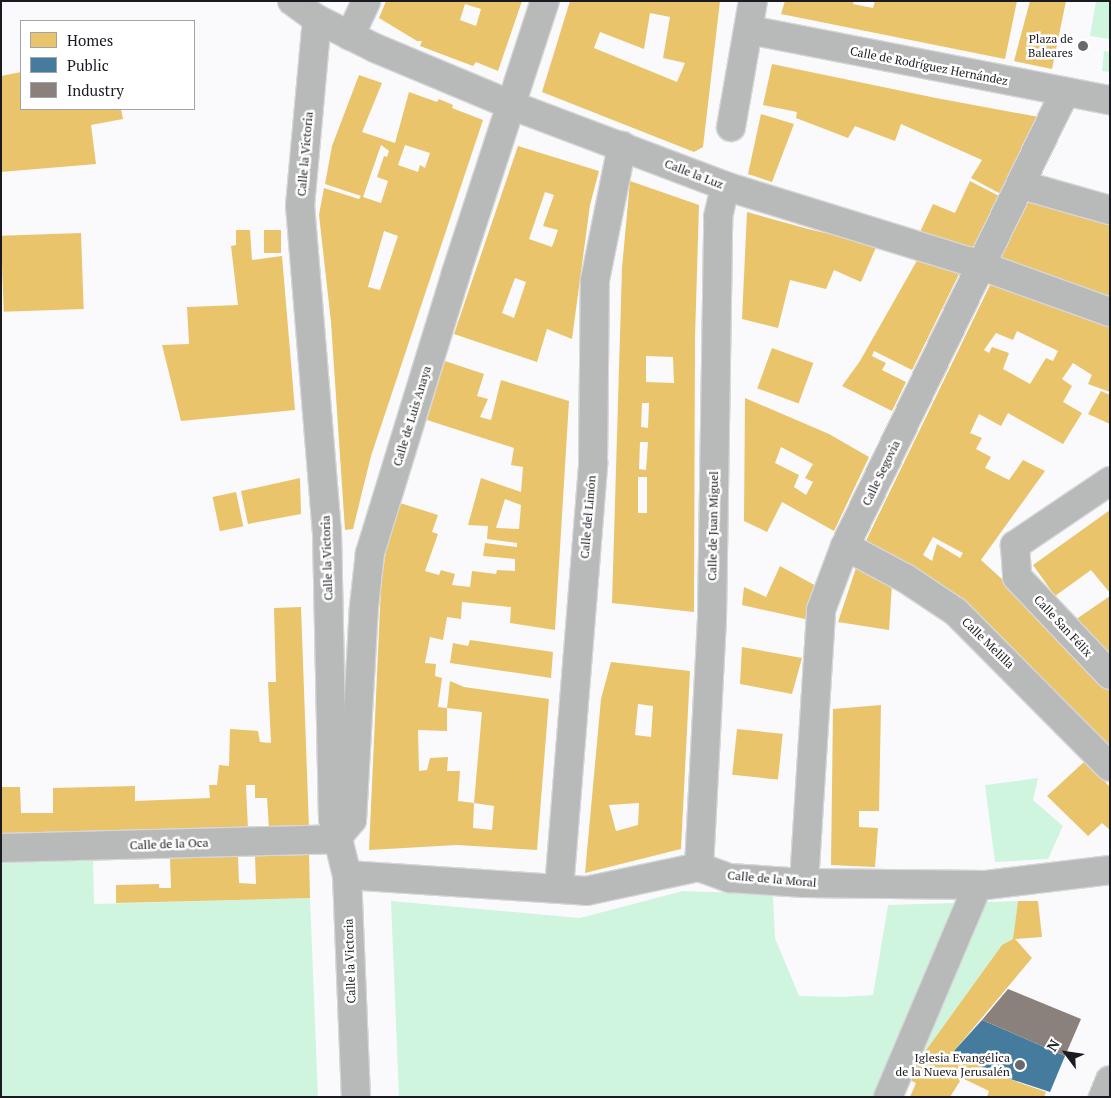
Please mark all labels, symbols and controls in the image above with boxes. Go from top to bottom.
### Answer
legend [20,20,195,110]
text: Homes [67,30,113,50]
place label: Plaza de Baleares [1028,32,1073,60]
marker: Plaza de Baleares [1077,40,1089,52]
street label: Calle de Rodríguez Hernández [849,44,1009,88]
text: Public [67,55,109,75]
text: Industry [67,80,124,100]
street label: Calle la Victoria [294,111,316,197]
street label: Calle la Luz [663,156,725,192]
street label: Calle de Luis Anaya [390,364,434,468]
street label: Calle Segovia [859,438,903,508]
street label: Calle de Juan Miguel [705,471,721,581]
street label: Calle del Limón [577,475,599,559]
street label: Calle la Victoria [318,515,336,601]
street label: Calle San Félix [1031,592,1095,660]
street label: Calle Melilla [959,615,1017,671]
street label: Calle de la Oca [129,835,209,853]
street label: Calle de la Moral [727,868,817,890]
street label: Calle la Victoria [341,918,359,1004]
north arrow [1041,1028,1091,1078]
text: N [1042,1036,1064,1054]
place label: Iglesia Evangélica de la Nueva Jerusalén [896,1051,1010,1079]
marker: Iglesia Evangélica de la Nueva Jerusalén [1014,1059,1026,1071]

